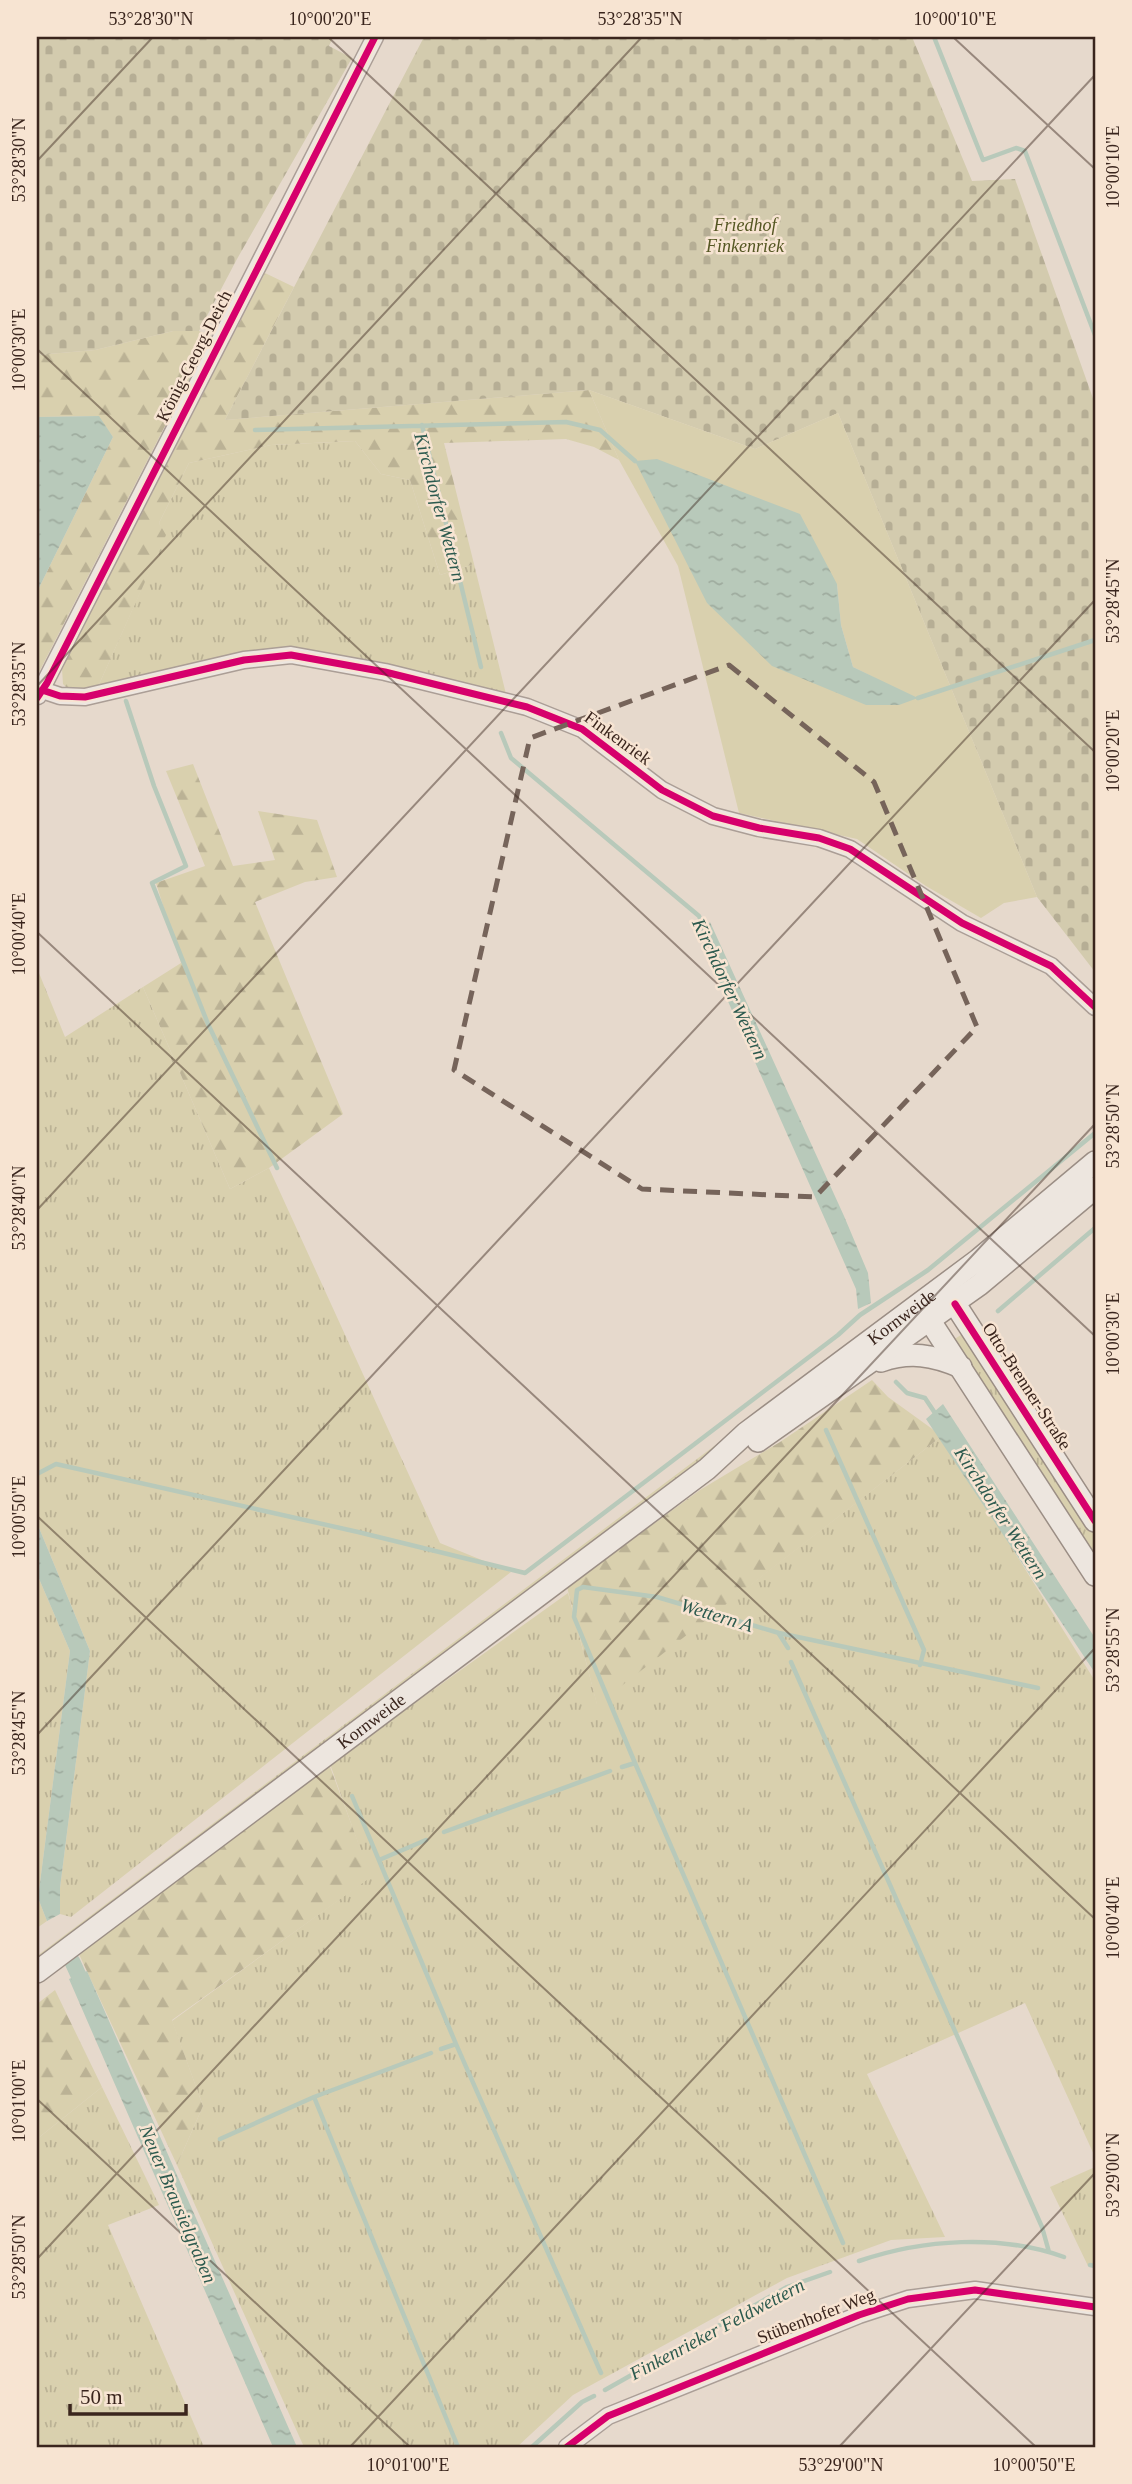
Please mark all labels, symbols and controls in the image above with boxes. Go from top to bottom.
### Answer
text: 53°28'30"N [109,9,193,29]
text: 10°00'20"E [289,9,371,29]
text: 53°28'35"N [598,9,682,29]
text: 10°00'10"E [914,9,996,29]
text: 53°28'30"N [9,118,29,202]
text: 10°00'10"E [1103,126,1123,208]
park label: Friedhof Finkenriek [705,215,785,256]
street label: König-Georg-Deich [152,287,236,425]
text: 10°00'30"E [9,309,29,391]
water label: Kirchdorfer Wettern [410,429,470,584]
text: 53°28'45"N [1103,559,1123,643]
text: 53°28'35"N [9,642,29,726]
street label: Finkenriek [581,707,655,769]
text: 10°00'20"E [1103,710,1123,792]
text: 10°00'40"E [9,893,29,975]
water label: Kirchdorfer Wettern [688,914,772,1063]
text: 53°28'50"N [1103,1084,1123,1168]
text: 53°28'40"N [9,1166,29,1250]
street label: Kornweide [864,1285,940,1349]
text: 10°00'30"E [1103,1293,1123,1375]
street label: Otto-Brenner-Straße [978,1319,1076,1453]
water label: Kirchdorfer Wettern [950,1442,1052,1583]
text: 10°00'50"E [9,1476,29,1558]
water label: Wettern A [678,1594,756,1636]
text: 53°28'55"N [1103,1608,1123,1692]
street label: Kornweide [333,1689,409,1753]
text: 53°28'45"N [9,1691,29,1775]
text: 10°00'40"E [1103,1877,1123,1959]
text: 10°01'00"E [9,2060,29,2142]
water label: Neuer Brausielgraben [135,2121,221,2286]
text: 53°29'00"N [1103,2133,1123,2217]
text: 53°28'50"N [9,2215,29,2299]
water label: Finkenrieker Feldwettern [625,2274,808,2384]
street label: Stübenhofer Weg [754,2284,878,2348]
scale bar [70,2372,186,2416]
text: 50 m [80,2385,123,2409]
text: 10°01'00"E [367,2455,449,2475]
text: 53°29'00"N [799,2455,883,2475]
text: 10°00'50"E [993,2455,1075,2475]

